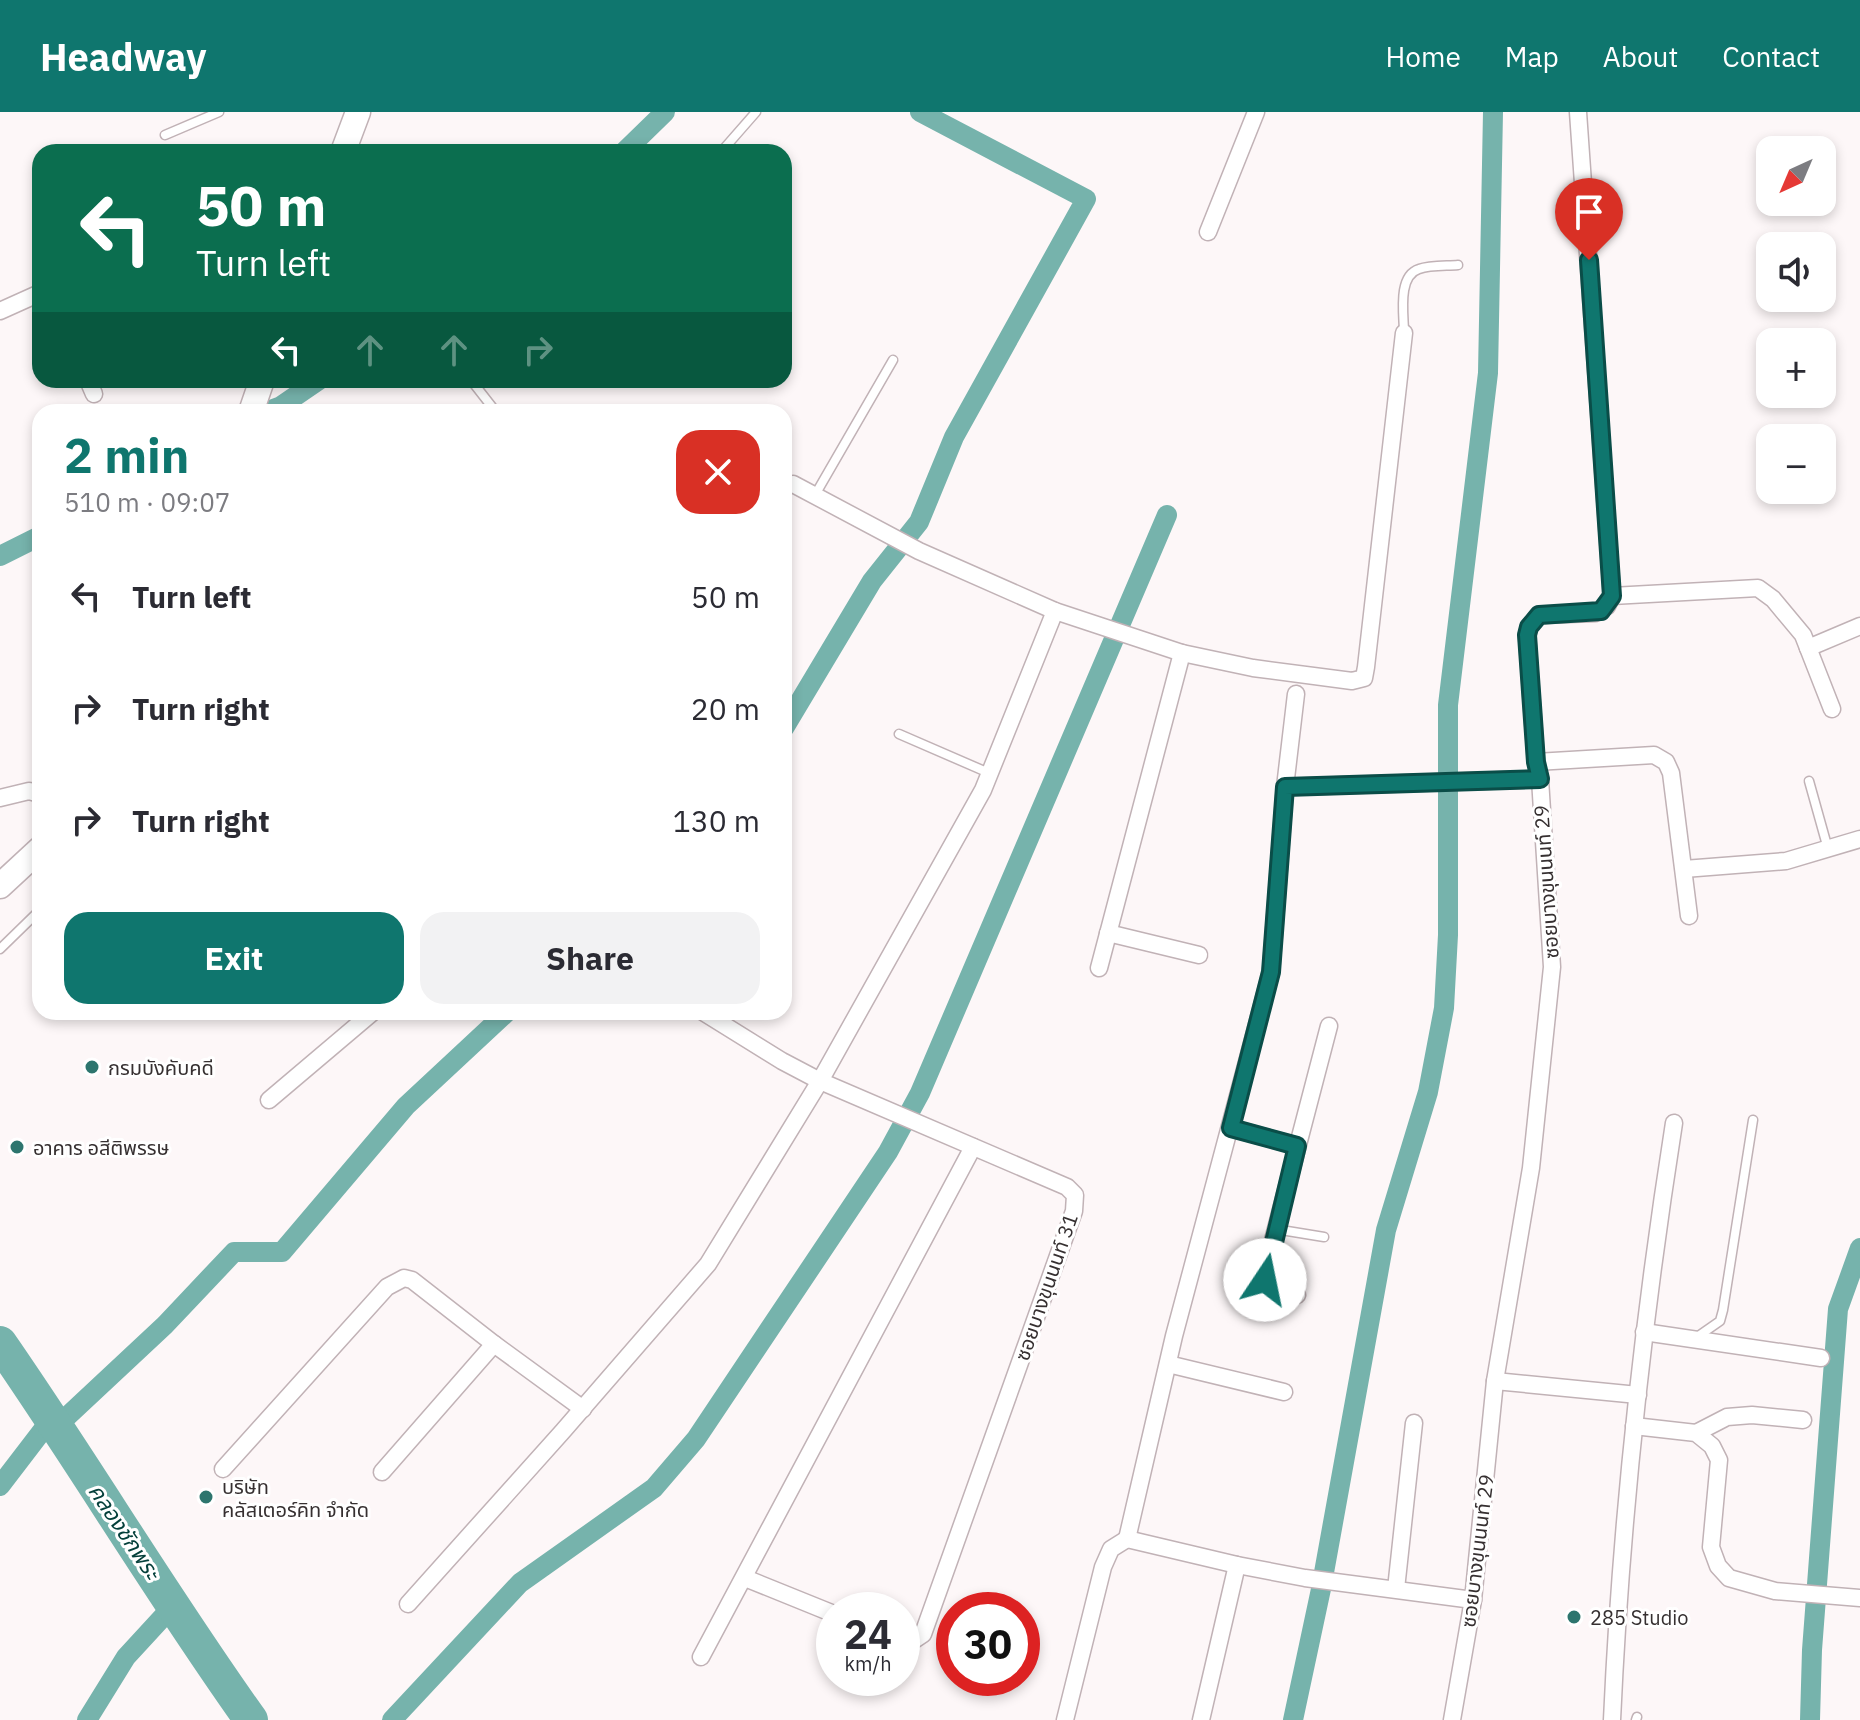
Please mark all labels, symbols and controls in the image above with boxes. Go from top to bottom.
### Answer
text: Headway [40,32,207,81]
text: Home [1385,38,1461,75]
text: Map [1505,38,1559,75]
text: About [1603,38,1678,75]
text: Contact [1722,38,1820,75]
north arrow [1756,136,1836,216]
map controls [1756,136,1836,504]
text: 50 m [196,169,326,241]
icon: left [64,176,168,280]
pin [1555,178,1623,260]
icon: arrive [1567,190,1611,234]
button: sound [1756,232,1836,312]
text: Turn left [196,239,331,286]
icon: left [264,328,308,372]
icon: ahead [348,328,392,372]
icon: ahead [432,328,476,372]
icon: right [516,328,560,372]
button: + [1756,328,1836,408]
text: 2 min [64,424,189,486]
button: − [1756,424,1836,504]
button: close [676,430,760,514]
text: 510 m · 09:07 [64,485,230,519]
icon: left [64,574,108,618]
text: Turn left [132,577,251,616]
text: 50 m [691,577,760,616]
icon: right [64,686,108,730]
text: Turn right [132,689,270,728]
text: 20 m [691,689,760,728]
icon: right [64,798,108,842]
text: Turn right [132,801,270,840]
text: 130 m [673,801,760,840]
street label: ซอยบางขุนนนท์ 29 [1527,804,1565,960]
button: Exit [64,912,404,1004]
button: Share [420,912,760,1004]
place label: กรมบังคับคดี [108,1054,214,1081]
marker: กรมบังคับคดี [83,1058,101,1076]
place label: อาคาร อสีติพรรษ [33,1134,170,1161]
marker: อาคาร อสีติพรรษ [8,1138,26,1156]
street label: ซอยบางขุนนนท์ 31 [1008,1210,1084,1364]
position arrow [1223,1238,1307,1322]
place label: บริษัท คลัสเตอร์คิท จำกัด [222,1473,369,1523]
street label: ซอยบางขุนนนท์ 29 [1454,1473,1500,1629]
water label: คลองชักพระ [82,1478,168,1586]
marker: บริษัท คลัสเตอร์คิท จำกัด [197,1488,215,1506]
speed limit sign: 30 [936,1592,1040,1696]
place label: 285 Studio [1590,1604,1689,1631]
text: 24 [844,1608,892,1660]
marker: 285 Studio [1565,1608,1583,1626]
text: km/h [844,1650,892,1677]

